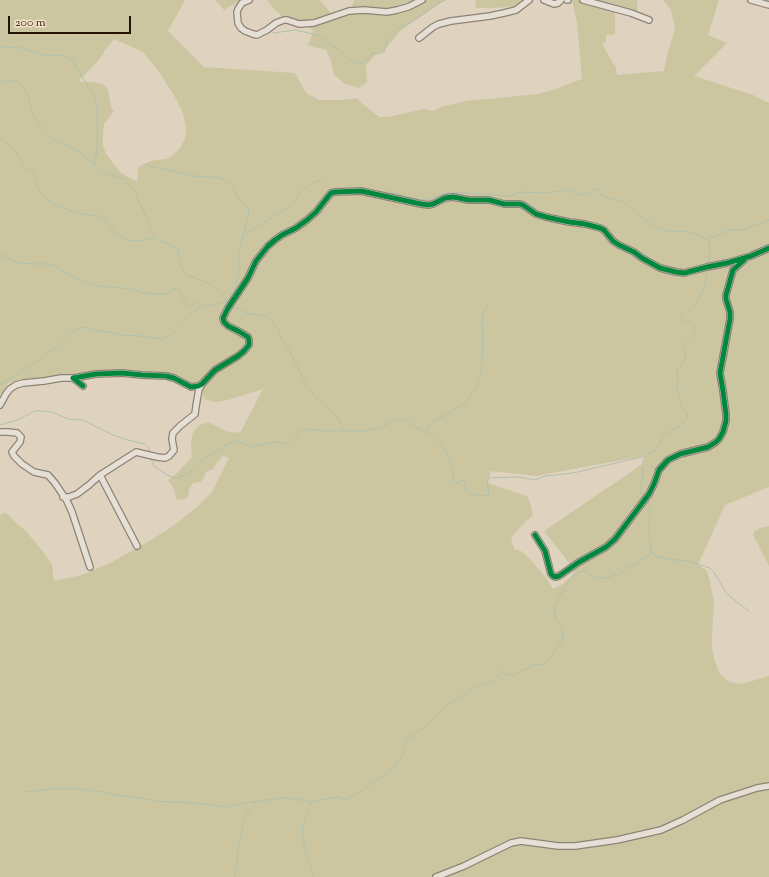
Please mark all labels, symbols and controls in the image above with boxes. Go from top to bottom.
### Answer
scale bar [10,8,133,34]
text: 200 m [15,14,46,32]

